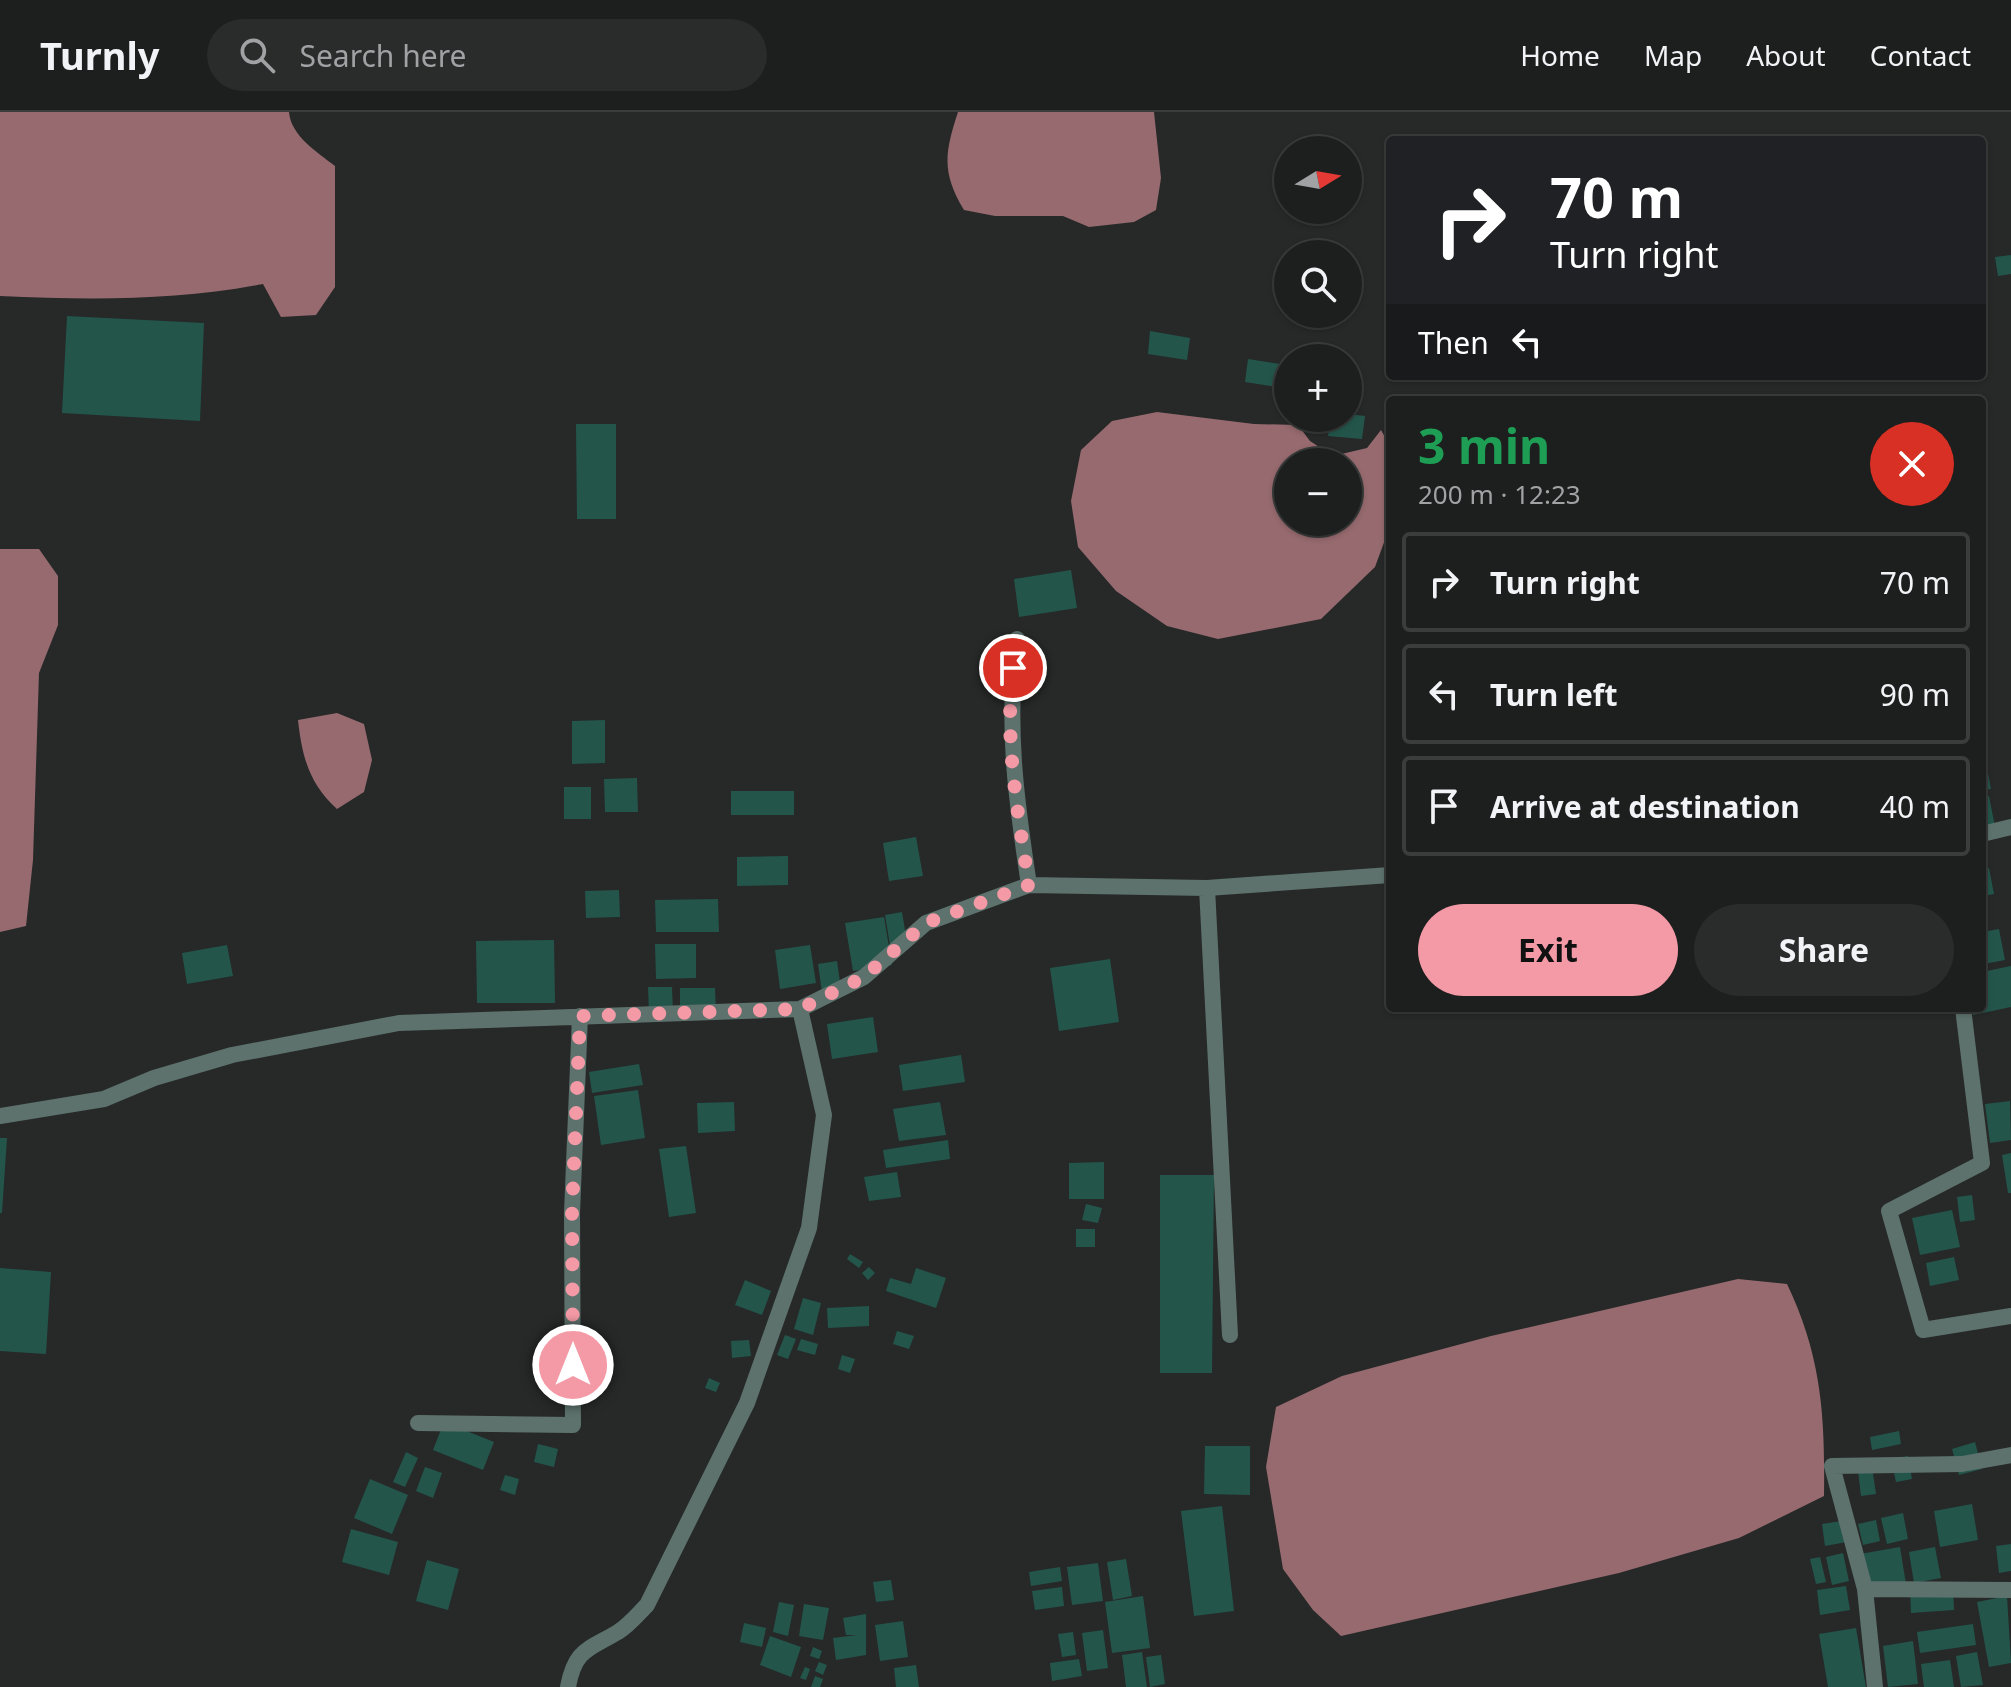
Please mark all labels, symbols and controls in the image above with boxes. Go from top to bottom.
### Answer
search box [207,19,767,91]
text: Turnly [40,29,159,81]
icon: search [235,33,279,77]
text: Search here [299,35,466,76]
text: Home [1520,36,1600,74]
text: Map [1644,36,1702,74]
text: About [1746,36,1826,74]
text: Contact [1870,36,1971,74]
north arrow [1274,136,1362,224]
map controls [1274,136,1362,536]
text: 70 m [1550,158,1683,234]
icon: right [1418,168,1522,272]
text: Turn right [1550,230,1718,279]
button: search [1274,240,1362,328]
icon: left [1505,320,1549,364]
text: Then [1418,322,1489,363]
button: + [1274,344,1362,432]
text: 3 min [1418,413,1550,478]
button: close [1870,422,1954,506]
button: − [1274,448,1362,536]
text: 200 m · 12:23 [1418,476,1581,512]
icon: right [1422,560,1466,604]
text: Turn right [1490,562,1640,603]
text: 70 m [1880,562,1950,603]
pin [979,634,1047,702]
icon: arrive [991,646,1035,690]
icon: left [1422,672,1466,716]
text: Turn left [1490,674,1618,715]
text: 90 m [1880,674,1950,715]
icon: arrive [1422,784,1466,828]
text: Arrive at destination [1490,786,1800,827]
text: 40 m [1880,786,1950,827]
button: Exit [1418,904,1678,996]
button: Share [1694,904,1954,996]
position arrow [531,1323,615,1407]

